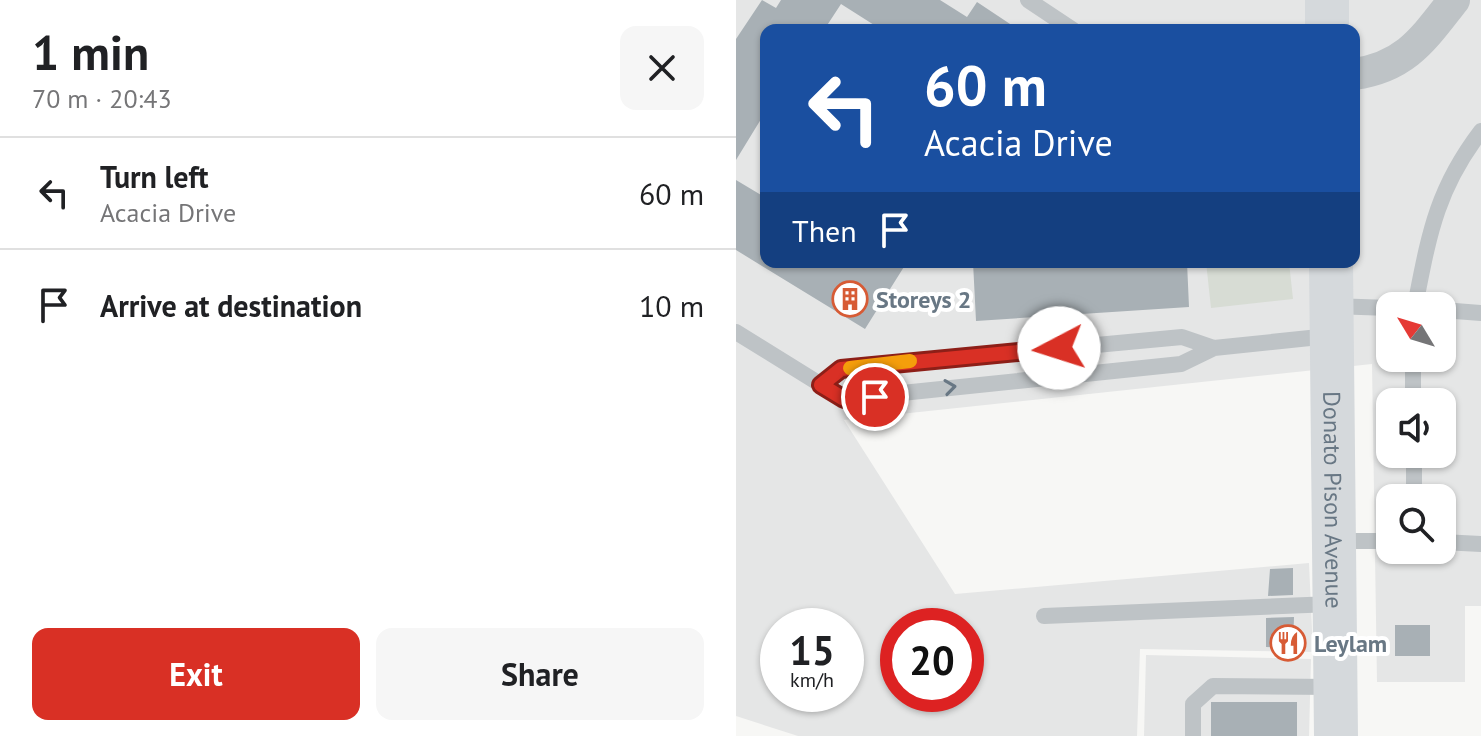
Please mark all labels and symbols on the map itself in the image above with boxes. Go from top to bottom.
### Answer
building icon: Storeys 2 [831,280,869,318]
place label: Storeys 2 [876,284,971,315]
north arrow [1376,292,1456,372]
position arrow [1017,306,1101,390]
pin [841,363,909,431]
one-way arrow [944,379,957,396]
street label: Donato Pison Avenue [1317,391,1350,609]
speed limit sign: 20 [880,608,984,712]
restaurant icon: Leylam [1269,624,1307,662]
place label: Leylam [1314,628,1387,659]

